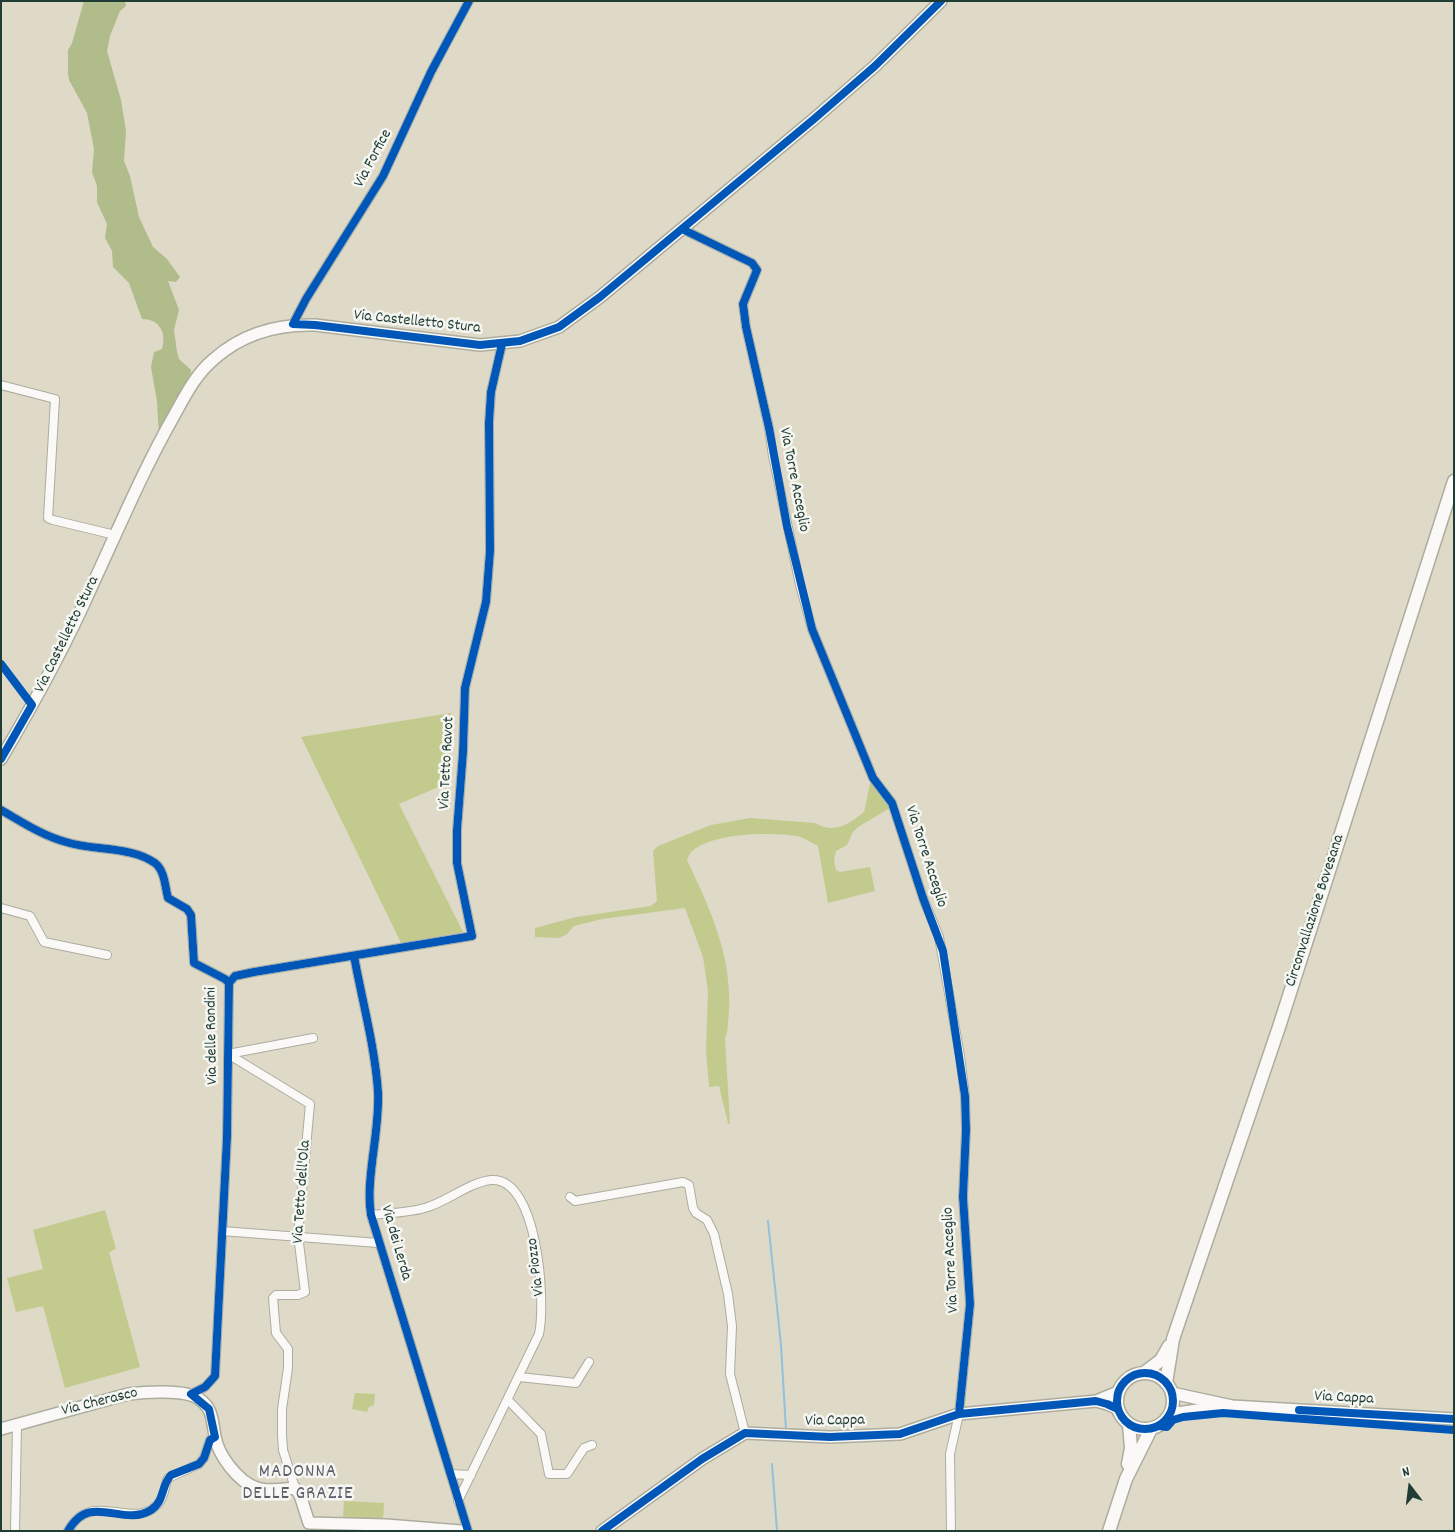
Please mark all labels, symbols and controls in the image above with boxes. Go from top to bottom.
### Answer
street label: Via Forfice [351,127,397,191]
street label: Via Castelletto Stura [353,307,481,339]
street label: Via Torre Acceglio [773,426,813,534]
street label: Via Castelletto Stura [31,574,105,696]
street label: Via Tetto Ravot [436,716,460,810]
street label: Via Torre Acceglio [899,804,951,910]
street label: Circonvallazione Bovesana [1282,833,1350,989]
street label: Via delle Rondini [203,987,223,1085]
street label: Via Tetto dell'Ola [290,1140,316,1244]
street label: Via dei Lerda [375,1203,415,1283]
street label: Via Torre Acceglio [940,1207,964,1313]
street label: Via Piozzo [524,1237,550,1297]
street label: Via Cherasco [60,1384,140,1422]
street label: Via Cappa [1314,1388,1374,1410]
street label: Via Cappa [805,1412,865,1432]
district label: MADONNA DELLE GRAZIE [241,1462,355,1506]
north arrow [1385,1462,1435,1512]
text: N [1400,1462,1412,1483]

